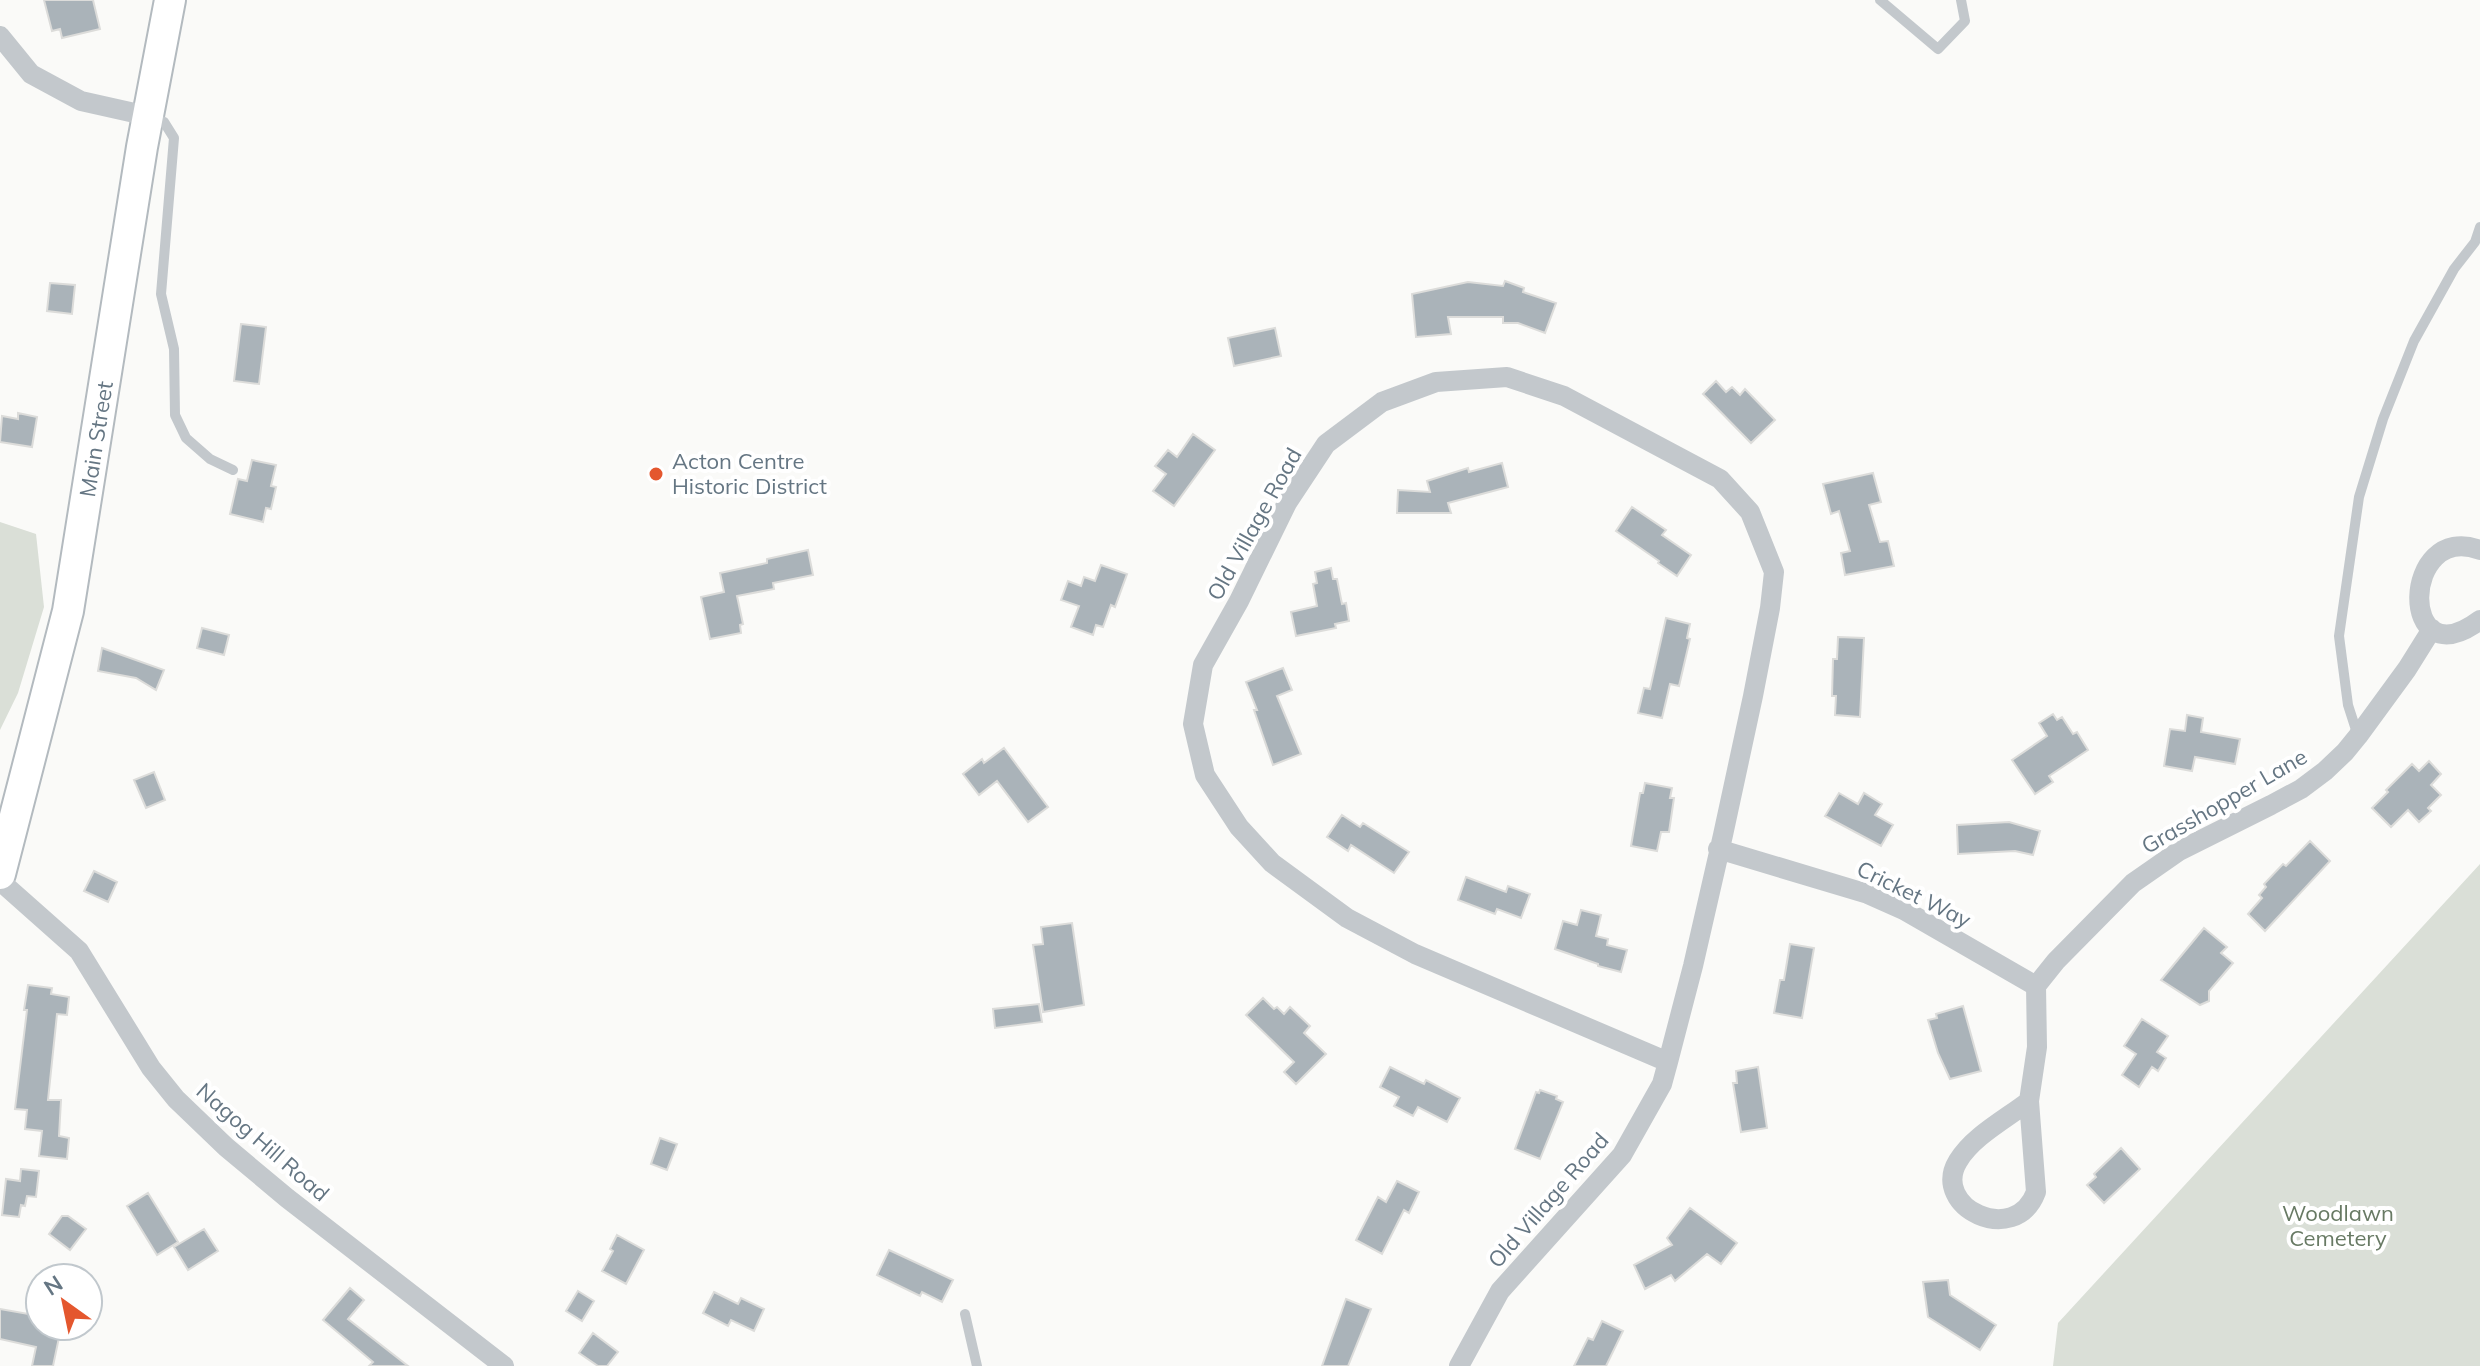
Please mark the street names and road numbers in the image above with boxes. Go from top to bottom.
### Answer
street label: Main Street [73,379,119,499]
street label: Old Village Road [1200,443,1308,605]
street label: Grasshopper Lane [2136,742,2312,860]
street label: Cricket Way [1852,854,1976,934]
street label: Nagog Hill Road [191,1077,335,1207]
street label: Old Village Road [1482,1127,1614,1273]

